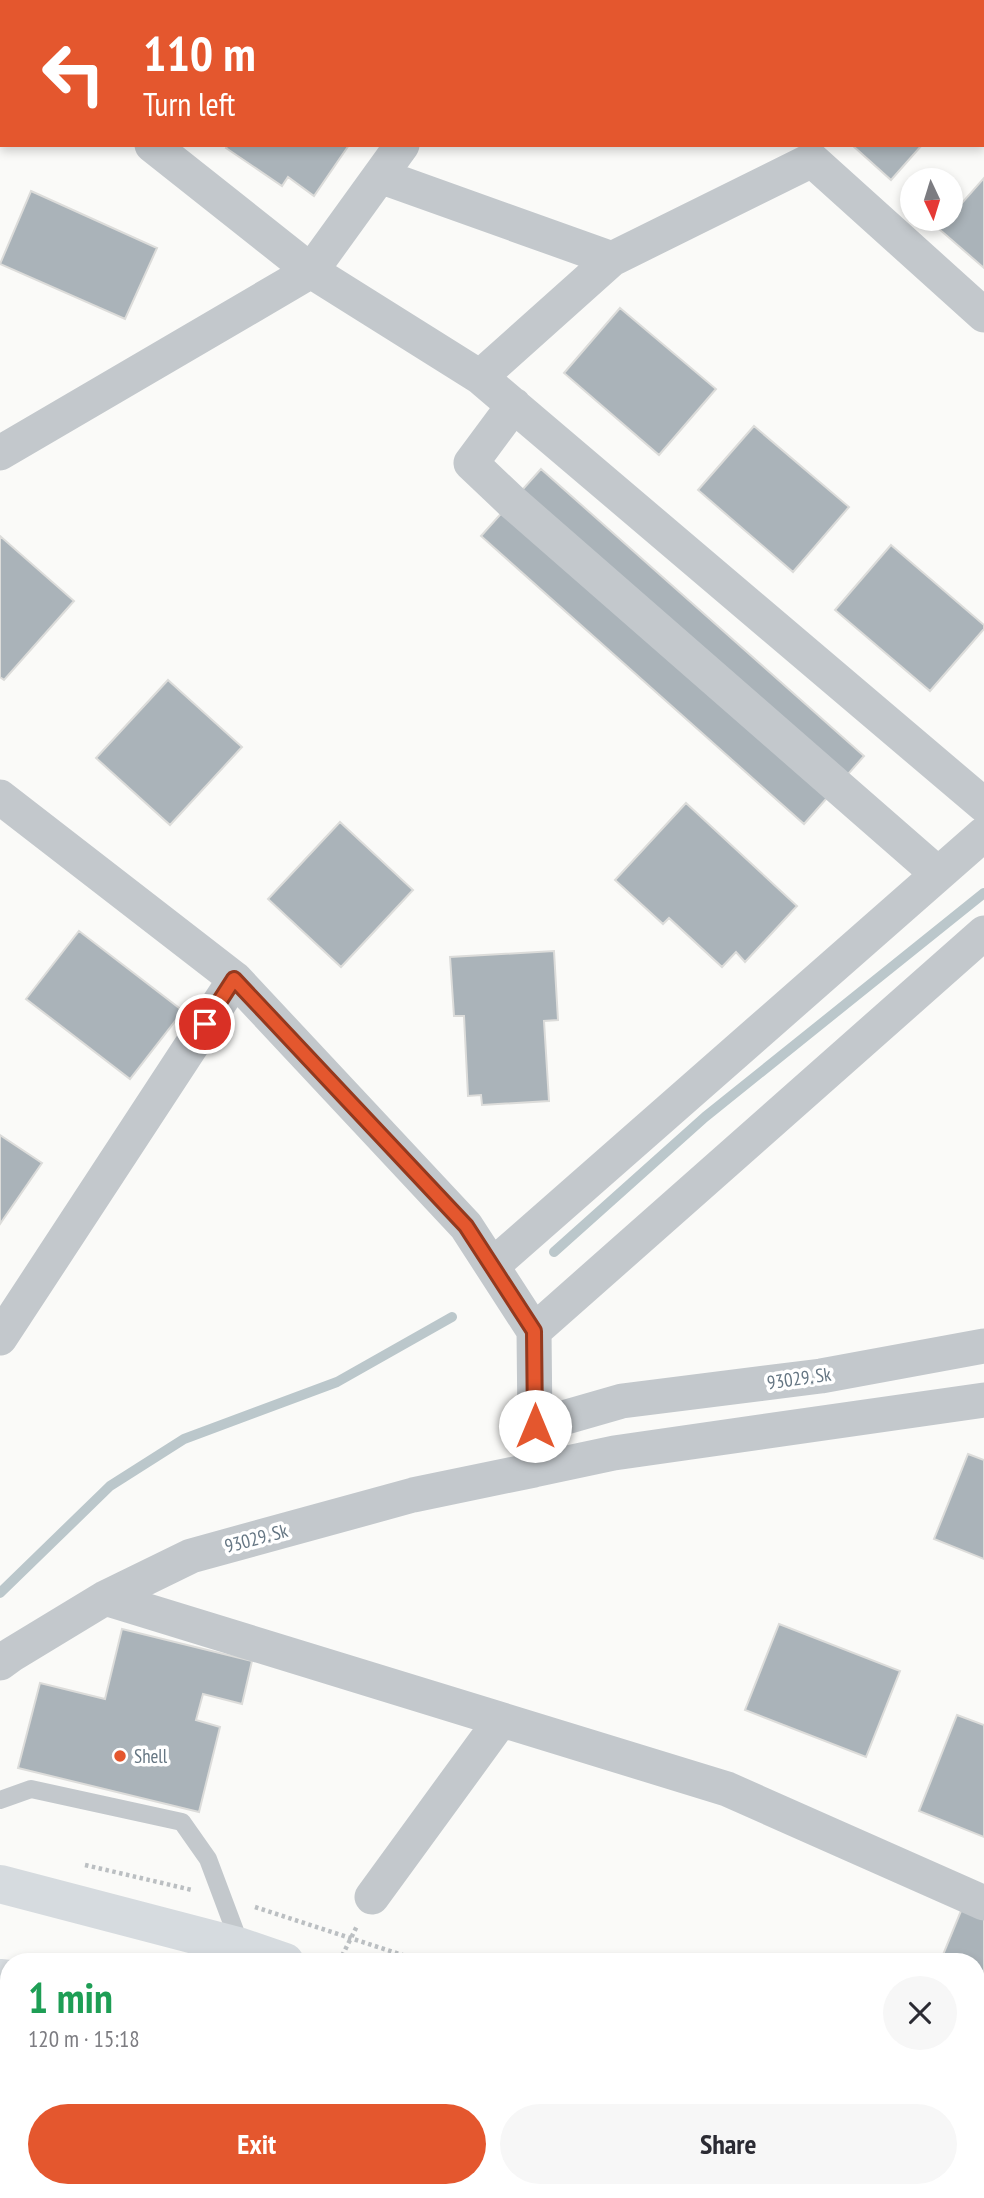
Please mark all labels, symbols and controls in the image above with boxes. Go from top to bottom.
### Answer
text: 110 m [143,21,256,85]
icon: left [28,28,119,119]
text: Turn left [143,83,235,125]
north arrow [900,168,962,231]
map controls [900,168,963,231]
pin [175,994,235,1054]
icon: arrive [186,1005,224,1043]
street label: 93029. Sk [765,1362,833,1394]
position arrow [498,1389,572,1463]
street label: 93029. Sk [222,1518,291,1558]
place label: Shell [134,1744,168,1768]
marker: Shell [112,1748,128,1764]
text: 1 min [28,1970,113,2025]
button: close [883,1976,957,2050]
text: 120 m · 15:18 [28,2024,140,2053]
button: Exit [28,2104,486,2184]
button: Share [500,2104,957,2184]

